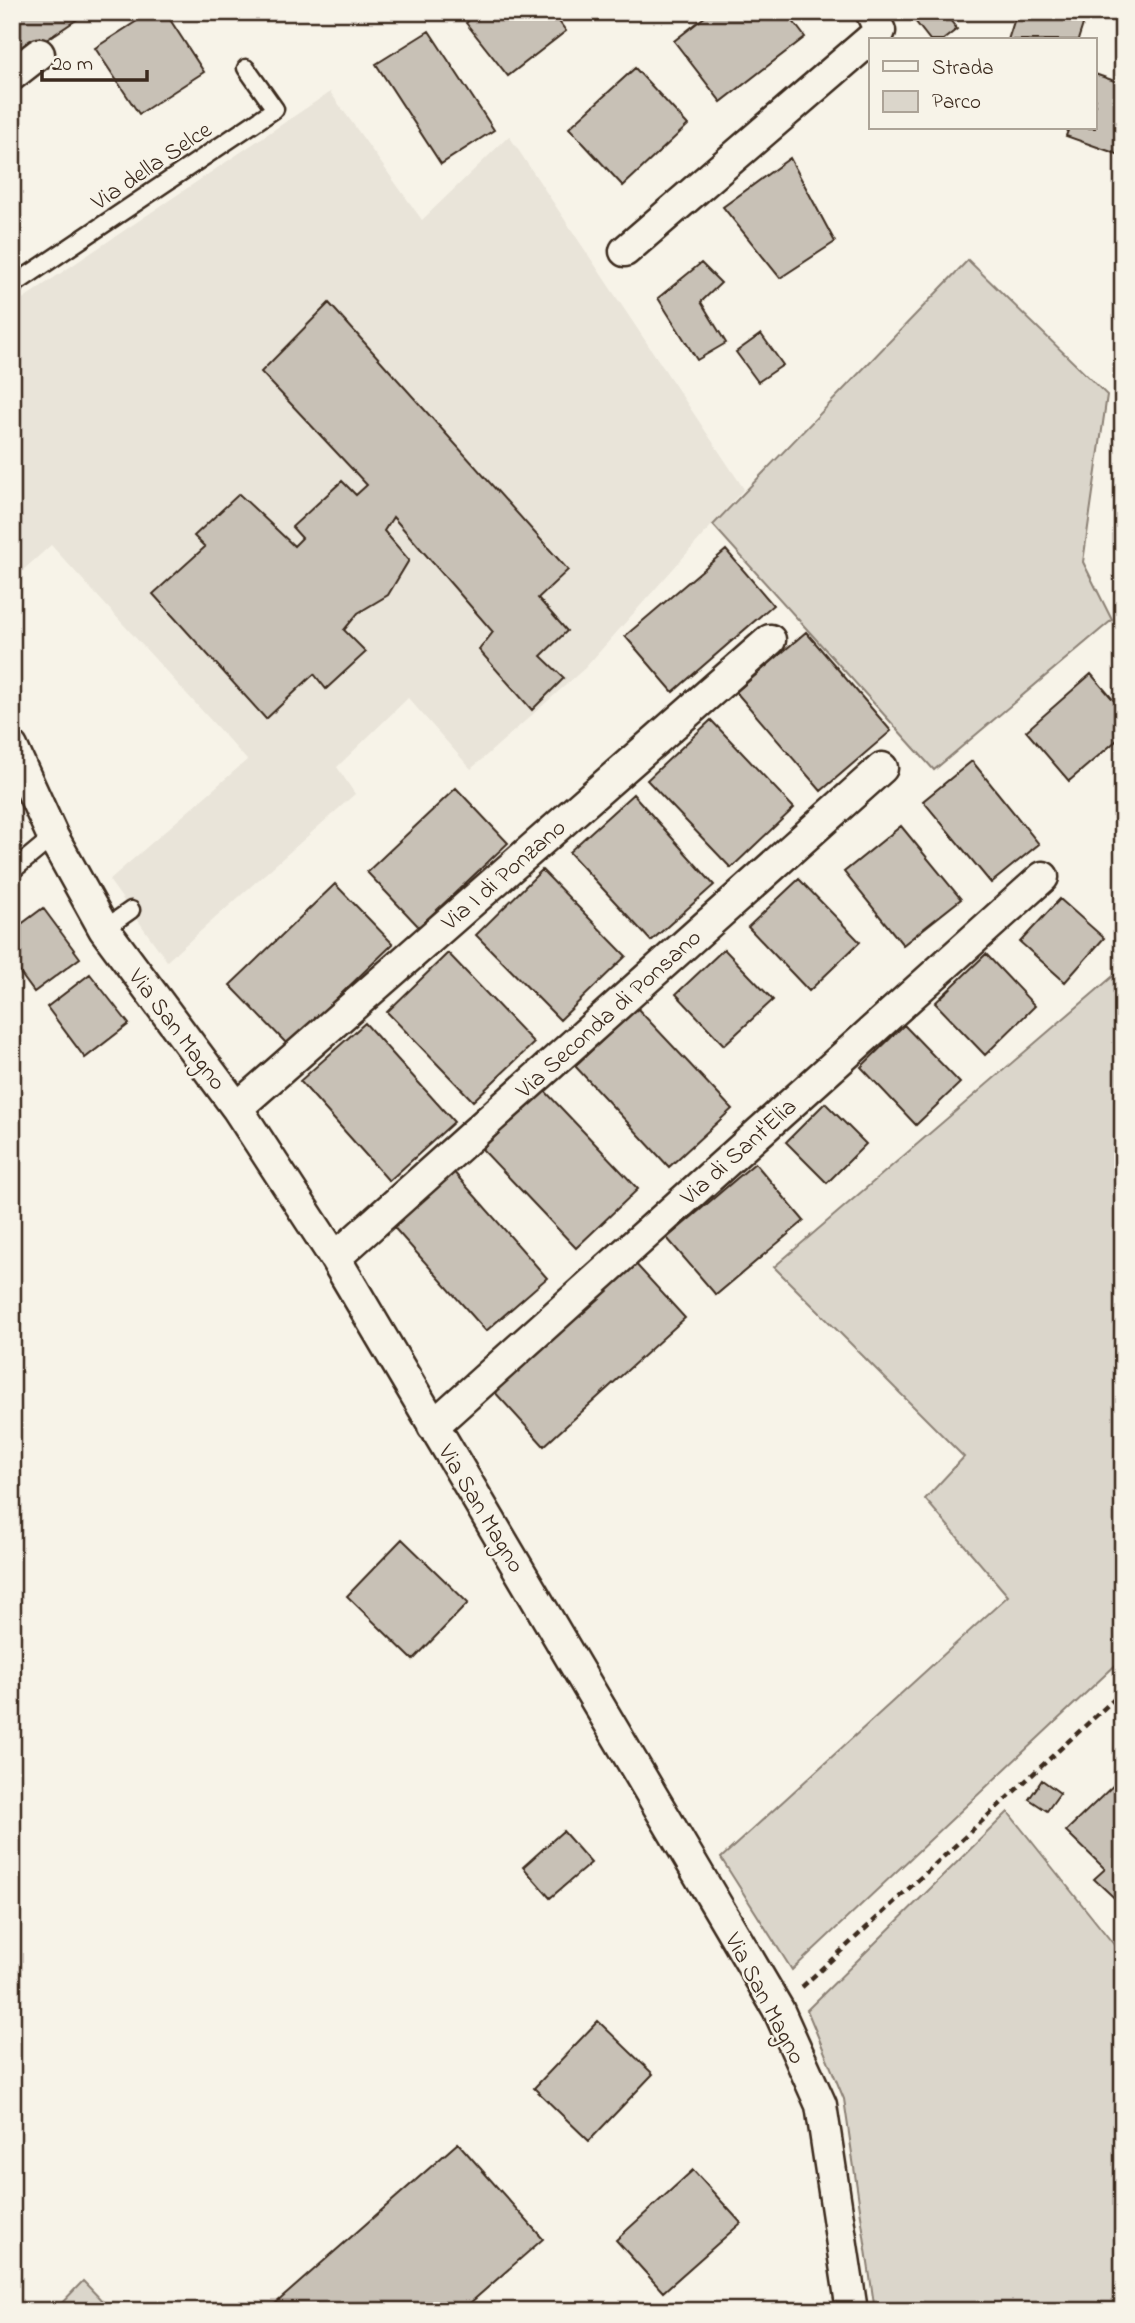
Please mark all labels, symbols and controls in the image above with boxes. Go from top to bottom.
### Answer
scale bar [42,38,147,82]
legend [869,38,1096,130]
text: 20 m [52,50,93,80]
text: Strada [932,54,994,84]
text: Parco [932,88,981,118]
street label: Via della Selce [84,114,220,221]
street label: Via I di Ponzano [434,812,575,941]
street label: Via Seconda di Ponsano [508,922,710,1109]
street label: Via San Magno [118,961,233,1099]
street label: Via di Sant'Elia [673,1091,806,1215]
street label: Via San Magno [427,1437,532,1580]
street label: Via San Magno [714,1926,813,2071]

